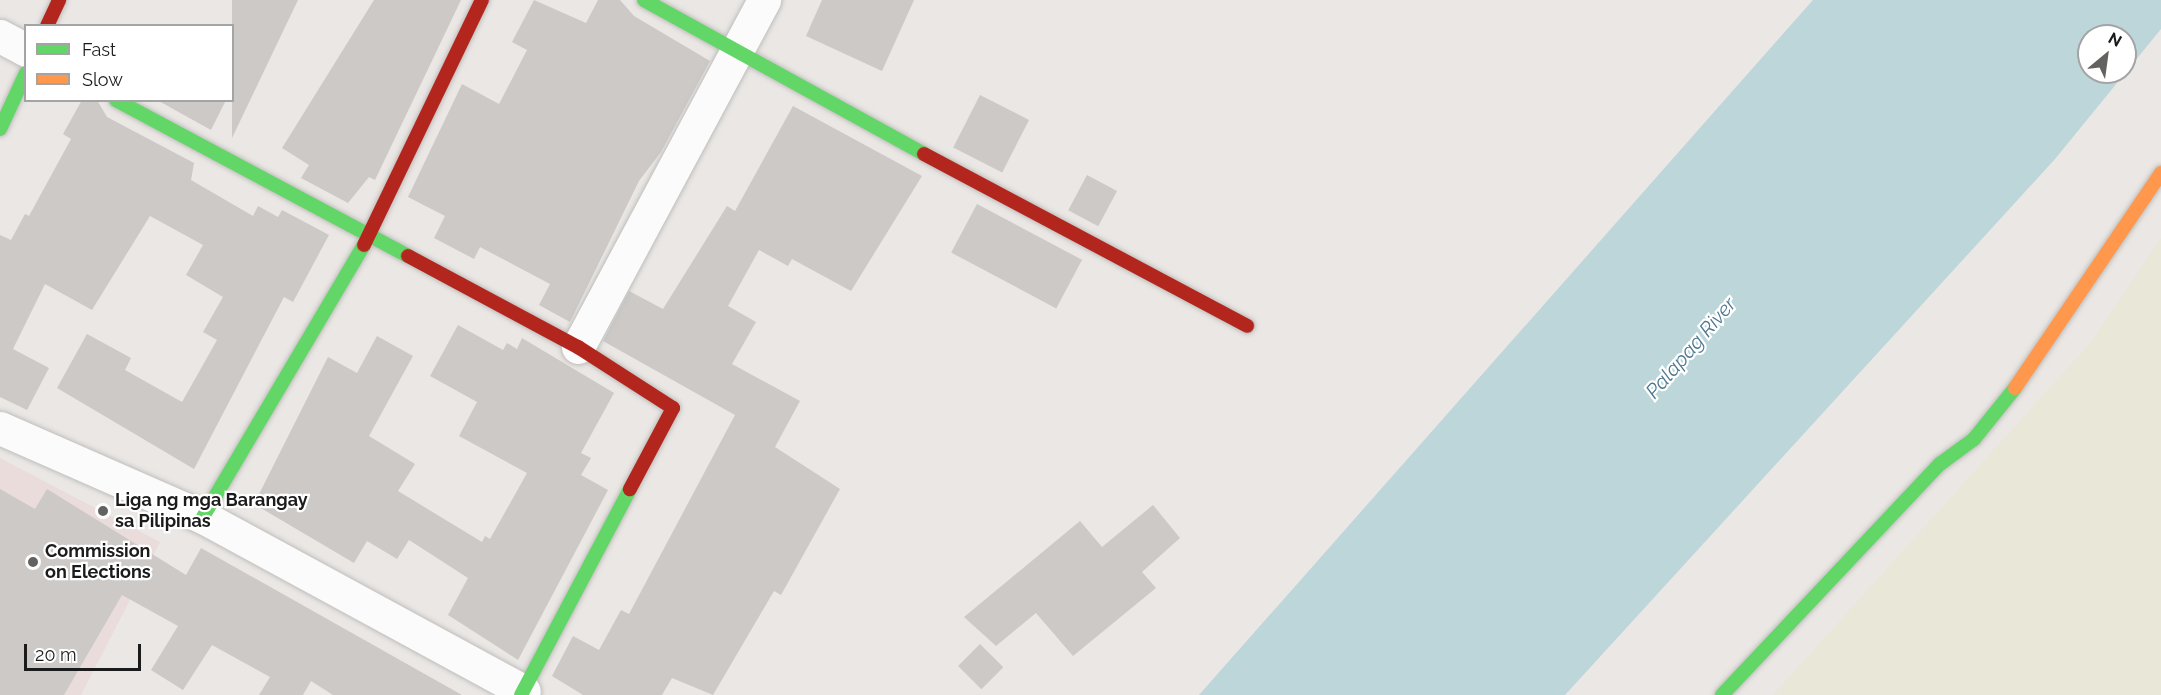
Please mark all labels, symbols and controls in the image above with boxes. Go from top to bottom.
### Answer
legend [24,24,234,102]
north arrow [2077,24,2137,84]
text: N [2105,28,2125,51]
text: Fast [82,39,116,60]
text: Slow [82,69,123,90]
water label: Palapag River [1641,293,1741,403]
place label: Liga ng mga Barangay sa Pilipinas [115,490,308,532]
marker: Liga ng mga Barangay sa Pilipinas [96,504,110,518]
place label: Commission on Elections [45,541,151,584]
marker: Commission on Elections [26,555,40,569]
scale bar [27,632,144,670]
text: 20 m [35,644,77,665]

